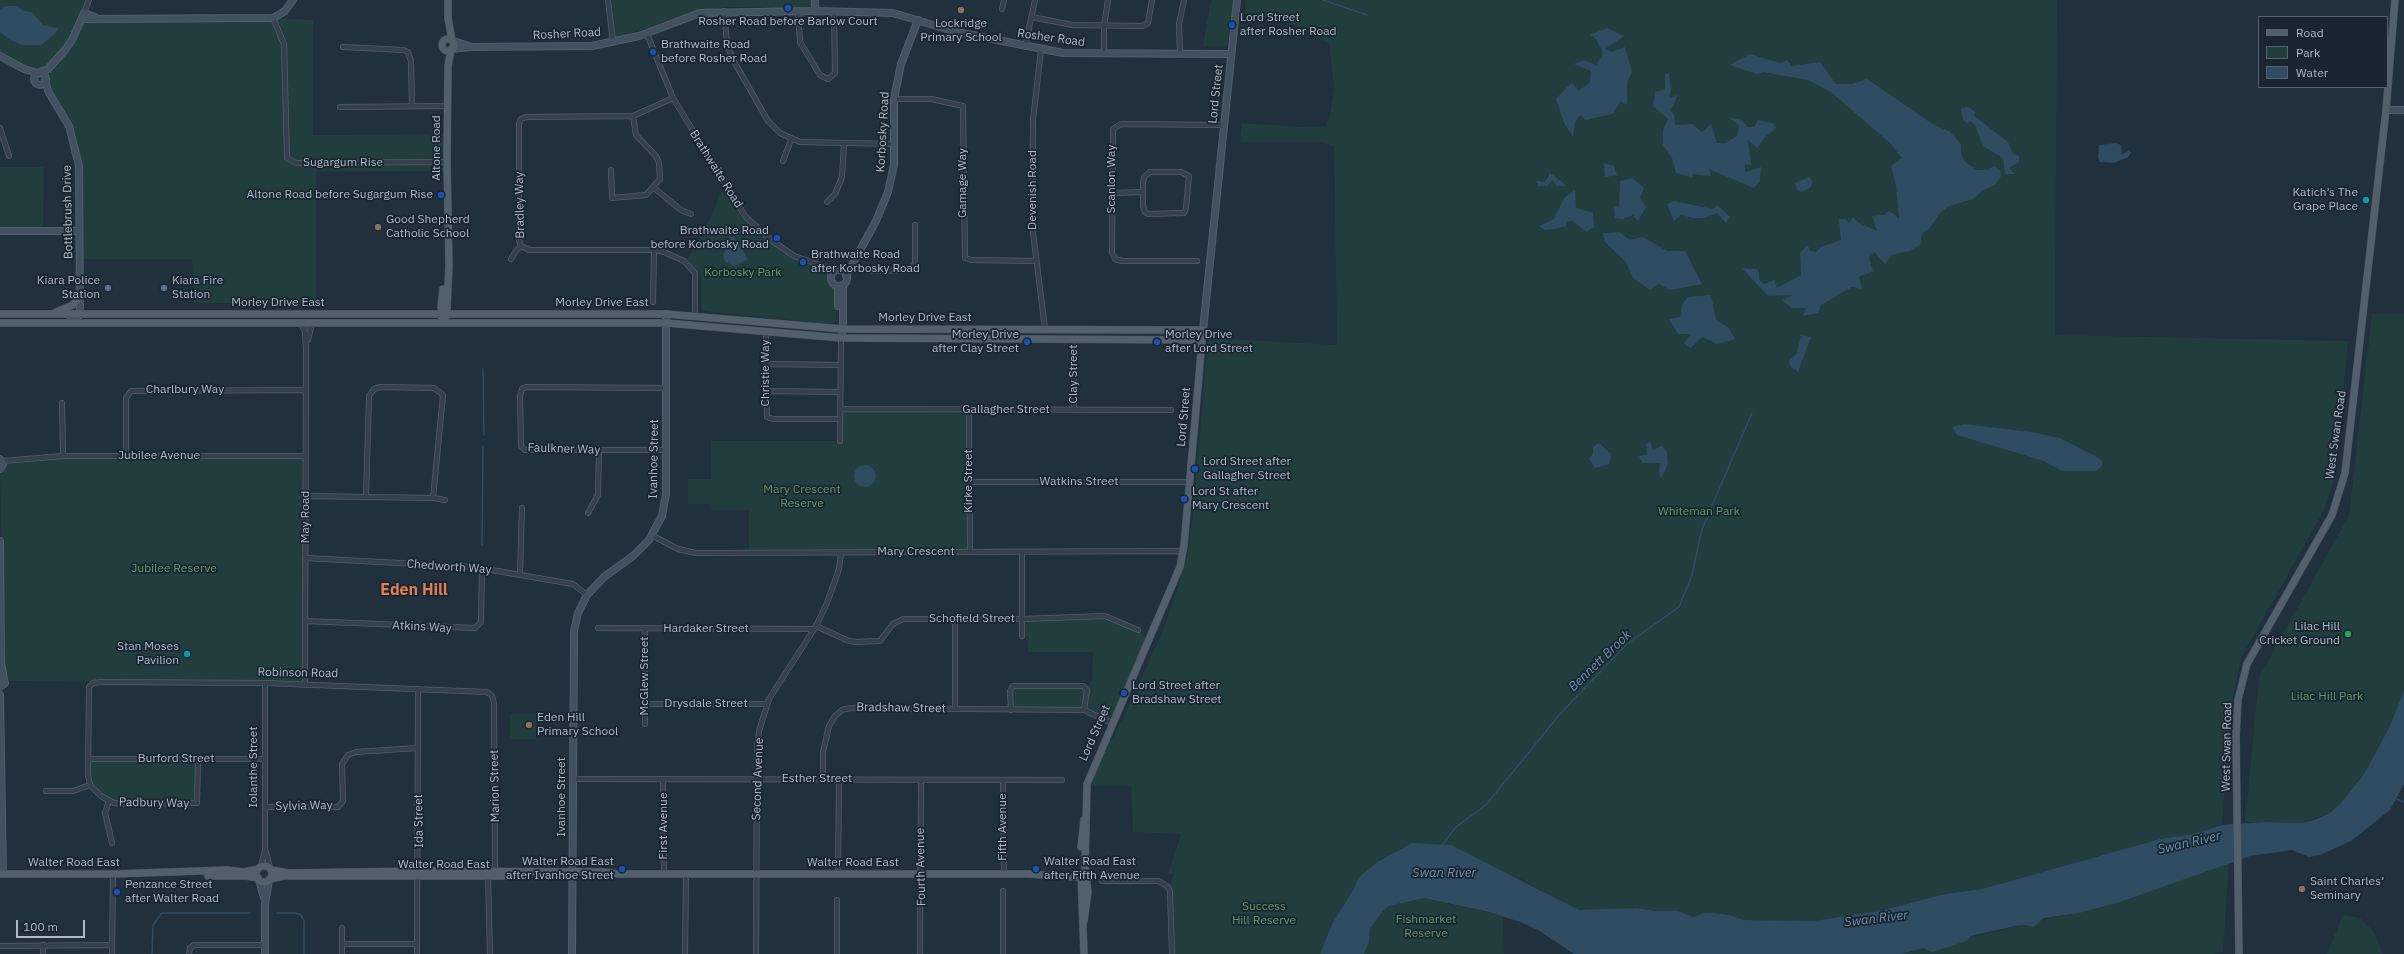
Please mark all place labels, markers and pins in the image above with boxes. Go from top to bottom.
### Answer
marker: Rosher Road before Barlow Court [783,3,793,13]
marker: Lockridge Primary School [956,5,966,15]
place label: Lord Street after Rosher Road [1240,11,1337,39]
place label: Rosher Road before Barlow Court [698,15,878,29]
place label: Lockridge Primary School [920,17,1002,45]
marker: Lord Street after Rosher Road [1227,20,1237,30]
place label: Brathwaite Road before Rosher Road [661,38,767,66]
marker: Brathwaite Road before Rosher Road [648,47,658,57]
place label: Katich’s The Grape Place [2293,186,2358,214]
place label: Altone Road before Sugargum Rise [247,188,433,202]
marker: Altone Road before Sugargum Rise [436,190,446,200]
marker: Katich’s The Grape Place [2361,195,2371,205]
place label: Good Shepherd Catholic School [386,213,470,241]
marker: Good Shepherd Catholic School [373,222,383,232]
place label: Brathwaite Road before Korbosky Road [650,224,769,252]
marker: Brathwaite Road before Korbosky Road [772,233,782,243]
place label: Brathwaite Road after Korbosky Road [811,248,920,276]
marker: Brathwaite Road after Korbosky Road [798,257,808,267]
place label: Kiara Police Station [37,274,100,302]
place label: Kiara Fire Station [172,274,223,302]
marker: Kiara Police Station [103,283,113,293]
marker: Kiara Fire Station [159,283,169,293]
place label: Morley Drive after Clay Street [932,328,1019,356]
place label: Morley Drive after Lord Street [1165,328,1253,356]
marker: Morley Drive after Clay Street [1022,337,1032,347]
marker: Morley Drive after Lord Street [1152,337,1162,347]
place label: Lord Street after Gallagher Street [1203,455,1291,483]
marker: Lord Street after Gallagher Street [1190,464,1200,474]
place label: Lord St after Mary Crescent [1192,485,1269,513]
marker: Lord St after Mary Crescent [1179,494,1189,504]
place label: Lilac Hill Cricket Ground [2259,620,2340,648]
marker: Lilac Hill Cricket Ground [2343,629,2353,639]
place label: Stan Moses Pavilion [117,640,179,668]
marker: Stan Moses Pavilion [182,649,192,659]
place label: Lord Street after Bradshaw Street [1132,679,1222,707]
marker: Lord Street after Bradshaw Street [1119,688,1129,698]
place label: Eden Hill Primary School [537,711,618,739]
marker: Eden Hill Primary School [524,720,534,730]
place label: Walter Road East after Ivanhoe Street [506,855,614,883]
place label: Walter Road East after Fifth Avenue [1044,855,1140,883]
marker: Walter Road East after Ivanhoe Street [617,864,627,874]
marker: Walter Road East after Fifth Avenue [1031,864,1041,874]
place label: Saint Charles’ Seminary [2310,875,2384,903]
place label: Penzance Street after Walter Road [125,878,219,906]
marker: Saint Charles’ Seminary [2297,884,2307,894]
marker: Penzance Street after Walter Road [112,887,122,897]

